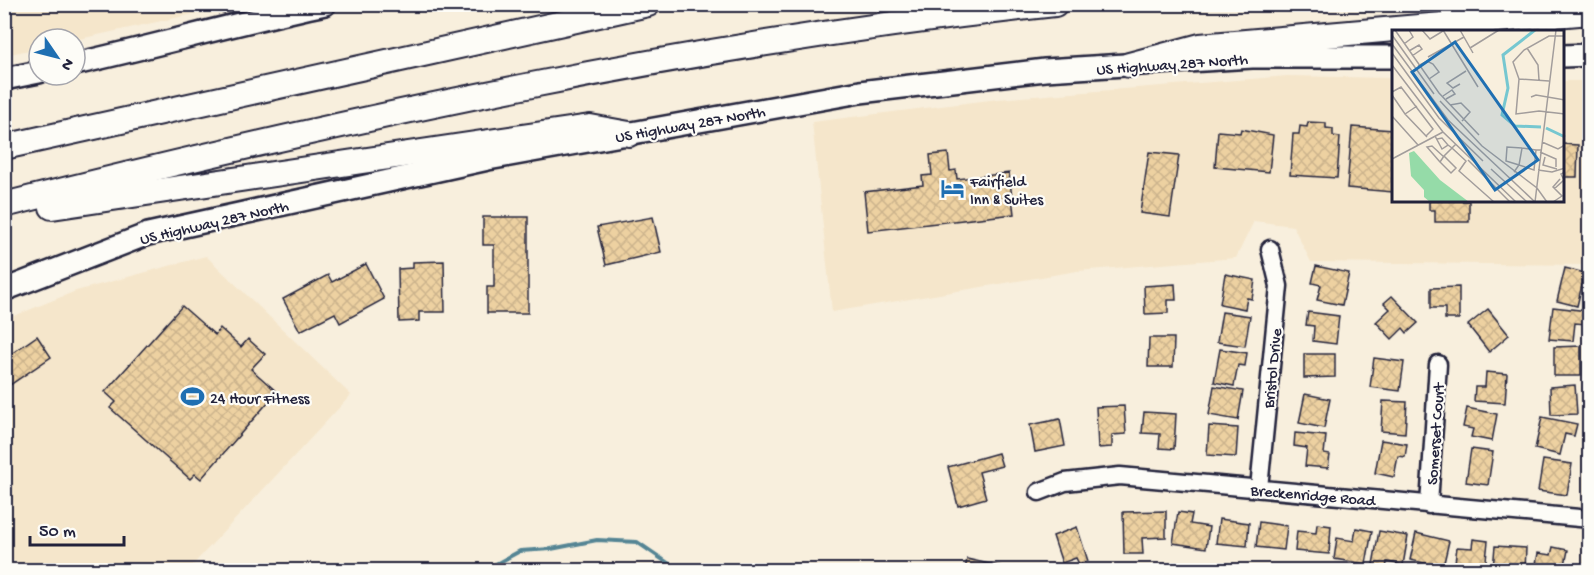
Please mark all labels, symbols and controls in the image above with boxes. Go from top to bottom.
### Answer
north arrow [27,27,87,87]
inset map [1392,30,1564,202]
street label: US Highway 287 North [1096,52,1249,81]
text: N [55,54,77,74]
street label: US Highway 287 North [614,104,767,149]
place label: Fairfield Inn & Suites [969,174,1044,211]
hotel icon: Fairfield Inn & Suites [939,176,965,202]
street label: US Highway 287 North [139,198,291,251]
street label: Bristol Drive [1261,327,1288,410]
street label: Somerset Court [1424,381,1451,486]
sports icon: 24 Hour Fitness [179,384,205,410]
place label: 24 Hour Fitness [210,391,311,410]
street label: Breckenridge Road [1249,482,1377,513]
scale bar [30,509,124,547]
text: 50 m [39,522,76,543]

